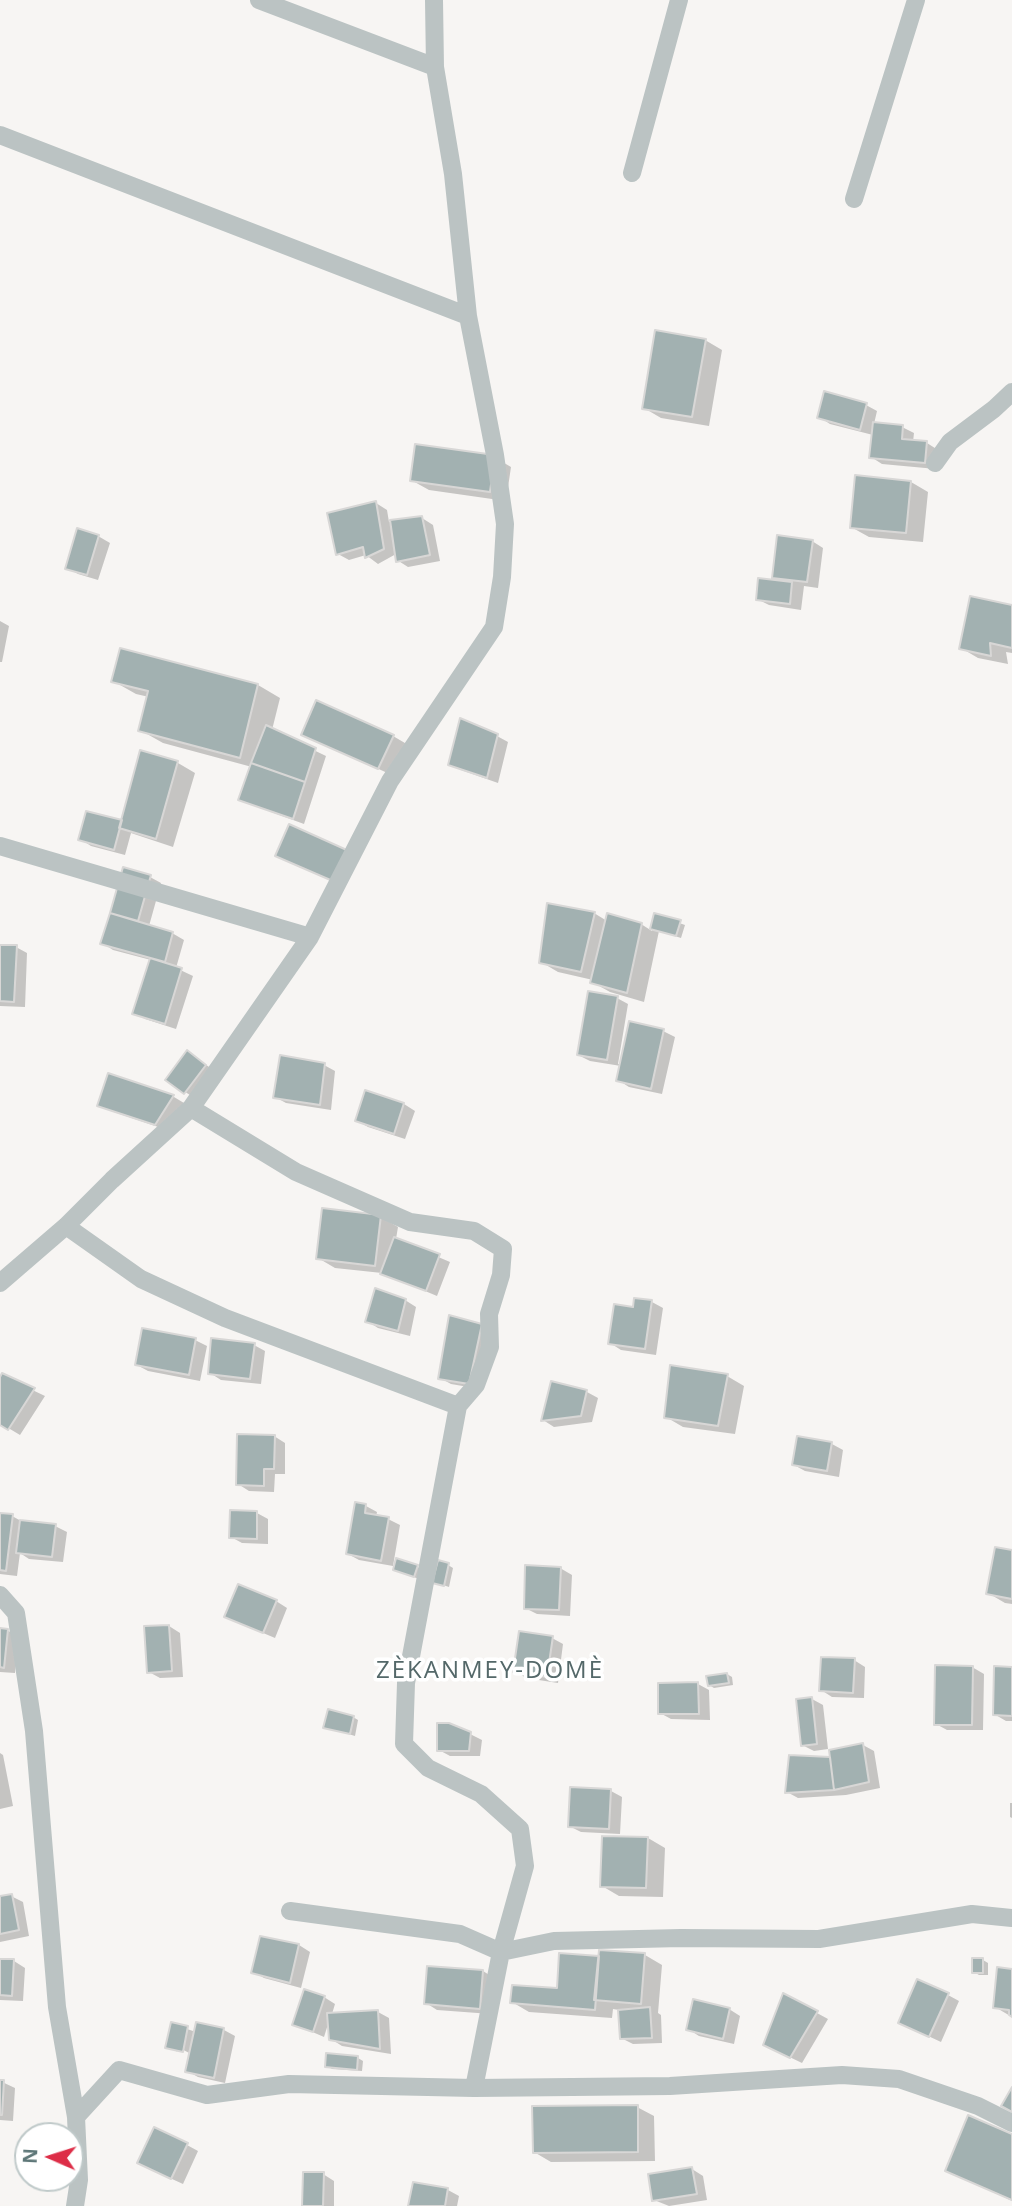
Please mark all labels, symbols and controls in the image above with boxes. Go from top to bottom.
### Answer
district label: ZÈKANMEY-DOMÈ [378,1657,602,1685]
north arrow [14,2122,84,2192]
text: N [17,2148,43,2164]

